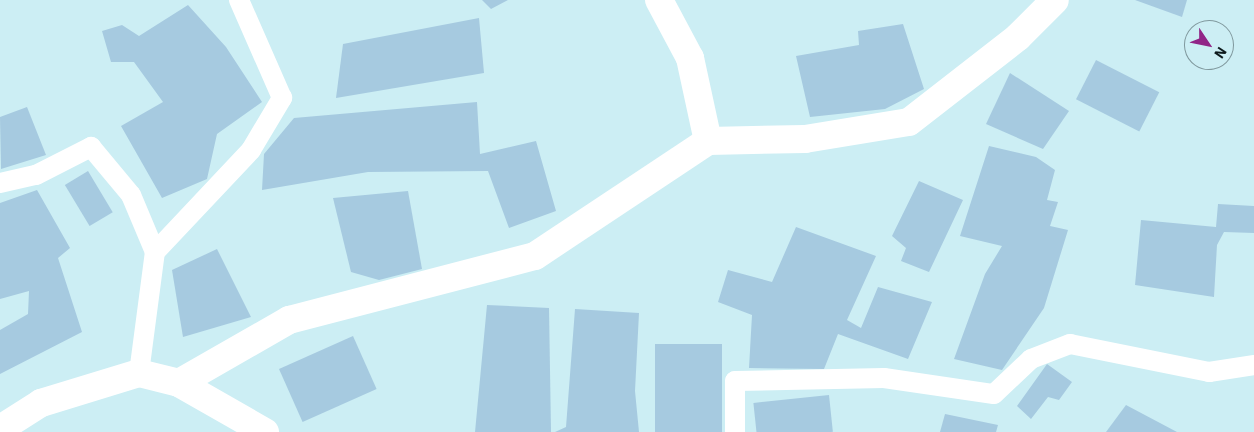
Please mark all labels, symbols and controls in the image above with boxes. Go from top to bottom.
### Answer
north arrow [1184,20,1234,70]
text: N [1210,44,1231,62]

